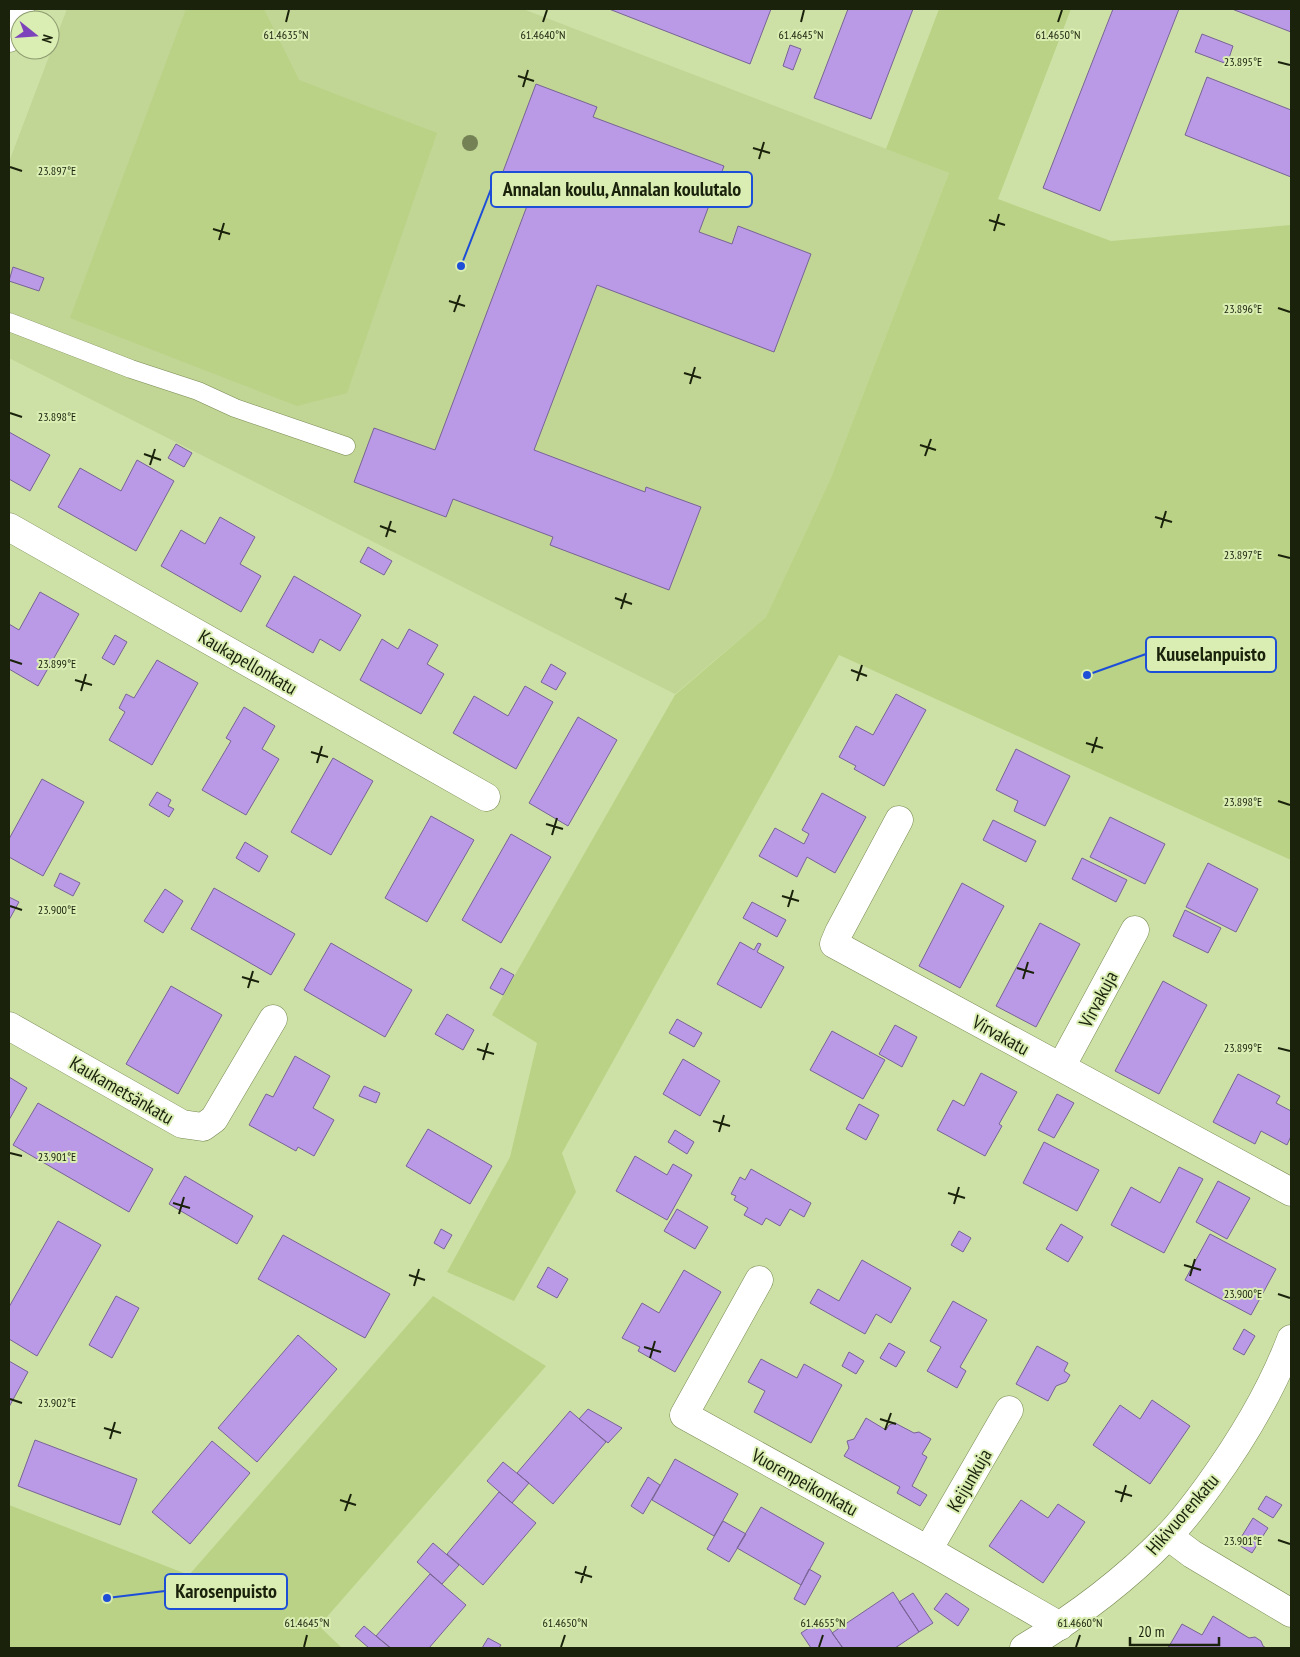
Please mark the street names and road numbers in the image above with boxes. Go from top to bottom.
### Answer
street label: Kaukapellonkatu [194,624,302,700]
street label: Virvakuja [1073,967,1123,1032]
street label: Virvakatu [967,1009,1034,1060]
street label: Kaukametsänkatu [66,1051,178,1129]
street label: Vuorenpeikonkatu [747,1442,863,1521]
street label: Keijunkuja [941,1444,997,1516]
street label: Hikivuorenkatu [1140,1469,1224,1559]

